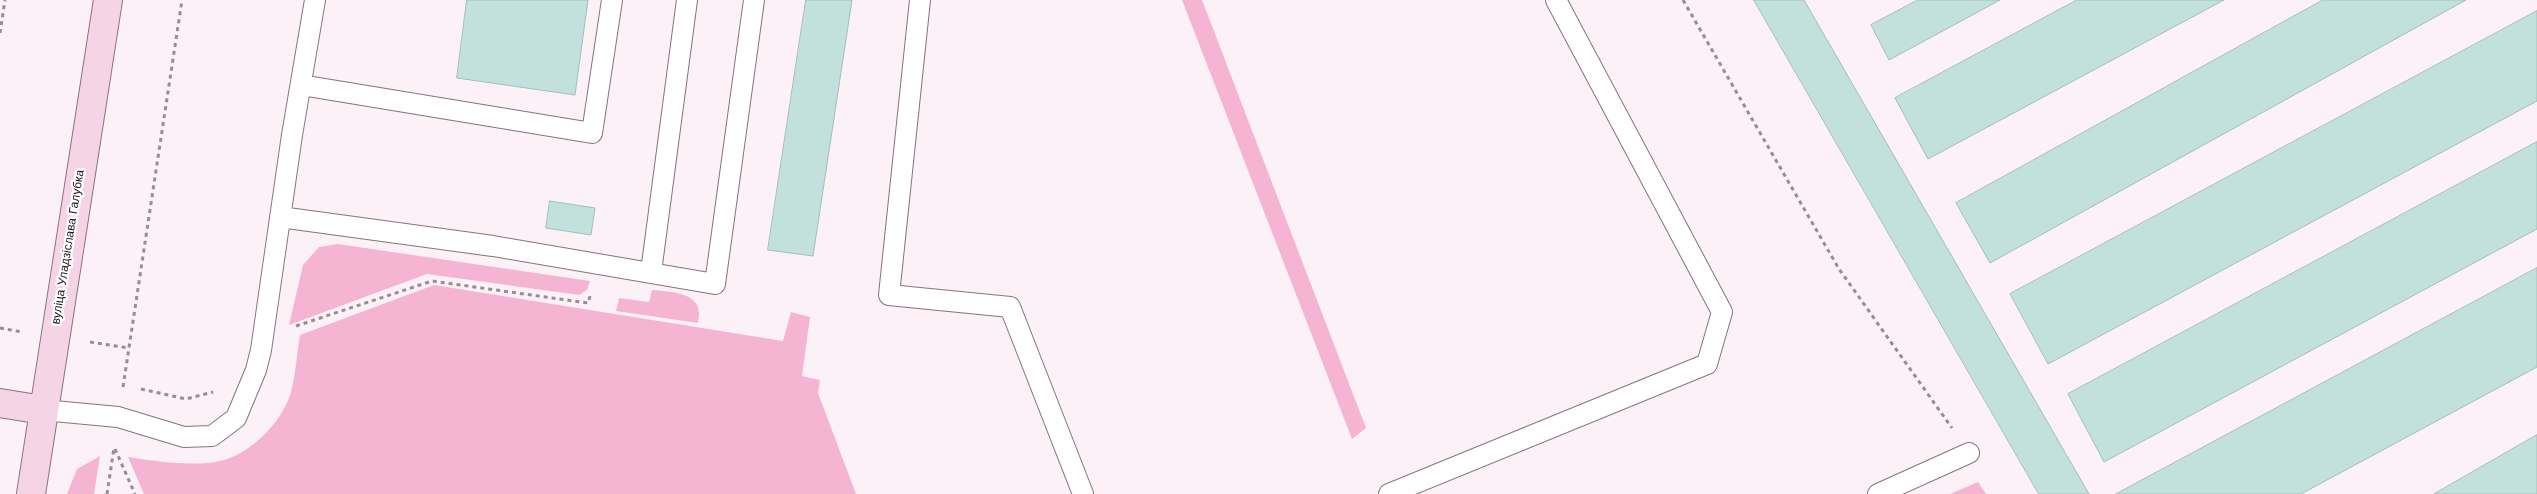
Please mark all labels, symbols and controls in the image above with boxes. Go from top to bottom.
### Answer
street label: вуліца Уладзіслава Галубка [49,169,87,325]

